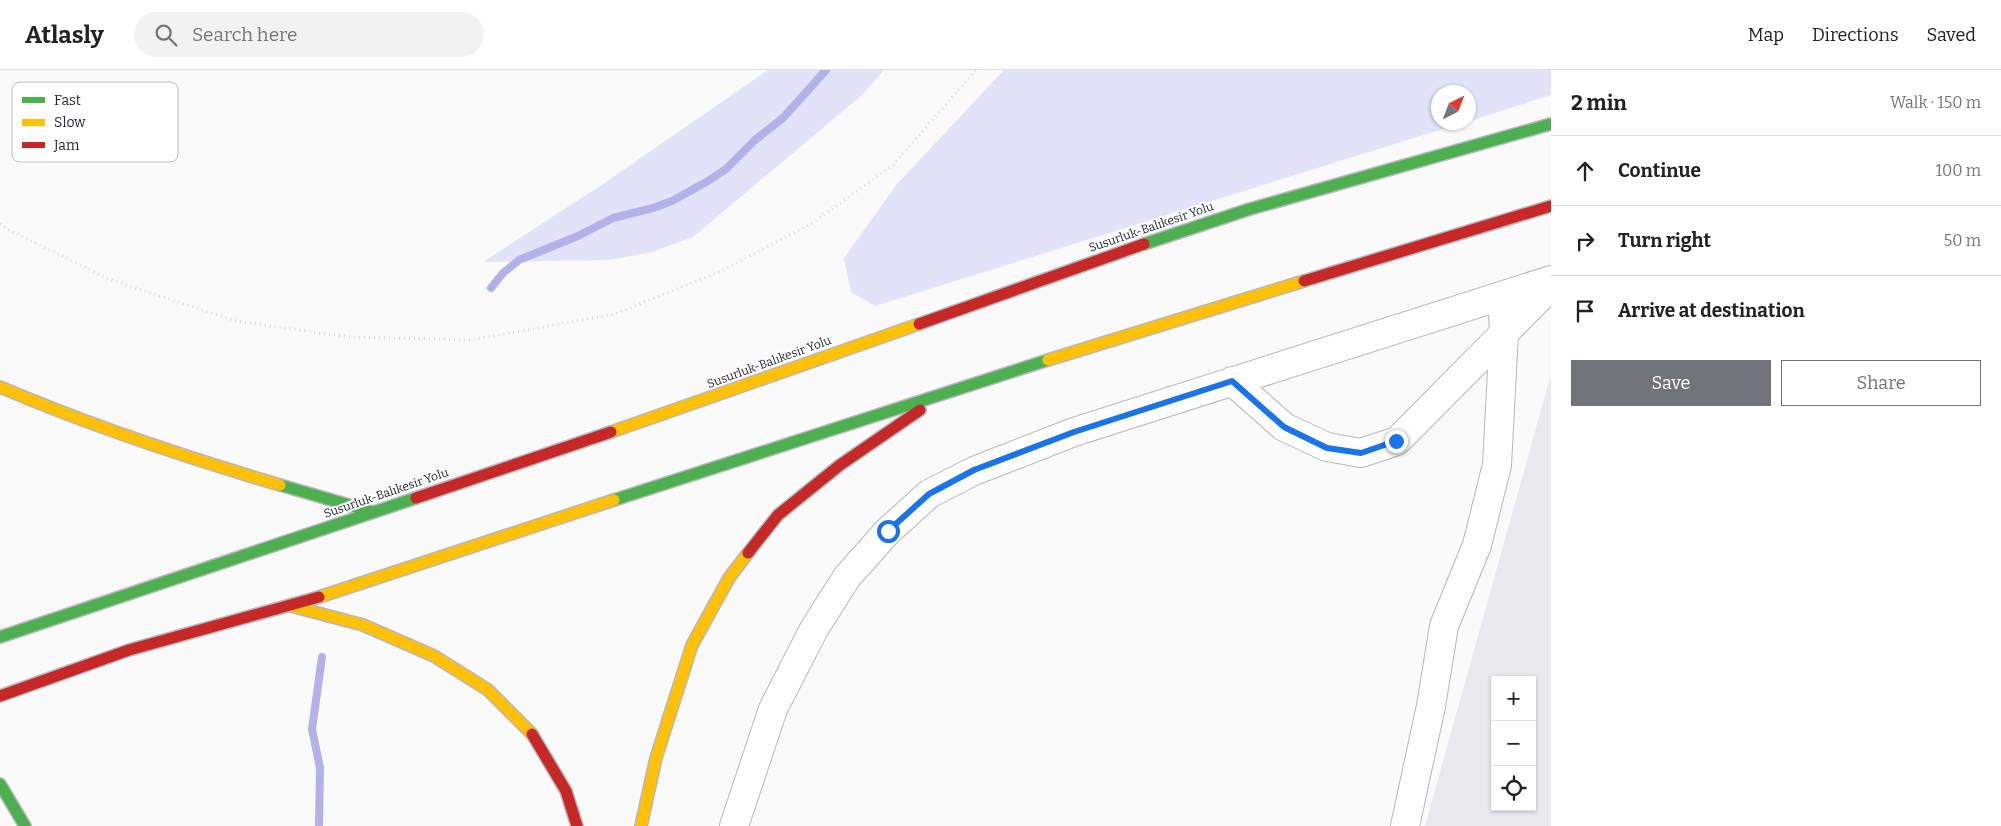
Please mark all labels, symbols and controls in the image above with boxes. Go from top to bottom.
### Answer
search box [134,12,484,57]
text: Atlasly [25,21,104,49]
icon: search [152,21,180,49]
text: Search here [192,23,297,46]
text: Map [1748,24,1784,46]
text: Directions [1812,24,1899,46]
text: Saved [1927,24,1976,46]
legend [12,82,178,162]
north arrow [1431,85,1476,130]
text: 2 min [1571,90,1627,116]
text: Fast [54,92,81,109]
text: Walk · 150 m [1890,93,1981,112]
text: Slow [54,114,86,131]
text: Jam [53,137,80,154]
icon: ahead [1571,157,1599,185]
text: Continue [1618,159,1701,182]
text: 100 m [1936,161,1981,180]
street label: Susurluk-Balıkesir Yolu [1087,199,1216,255]
icon: right [1571,227,1599,255]
text: Turn right [1618,229,1711,252]
text: 50 m [1944,231,1981,250]
icon: arrive [1571,297,1599,325]
text: Arrive at destination [1618,299,1805,322]
street label: Susurluk-Balıkesir Yolu [705,333,833,391]
button: Save [1571,360,1771,406]
button: Share [1781,360,1981,406]
route end [1385,430,1408,453]
street label: Susurluk-Balıkesir Yolu [322,465,451,521]
route start [877,520,900,543]
map controls [1491,676,1536,811]
button: + [1491,676,1536,721]
button: − [1491,721,1536,766]
button: locate [1491,766,1536,811]

